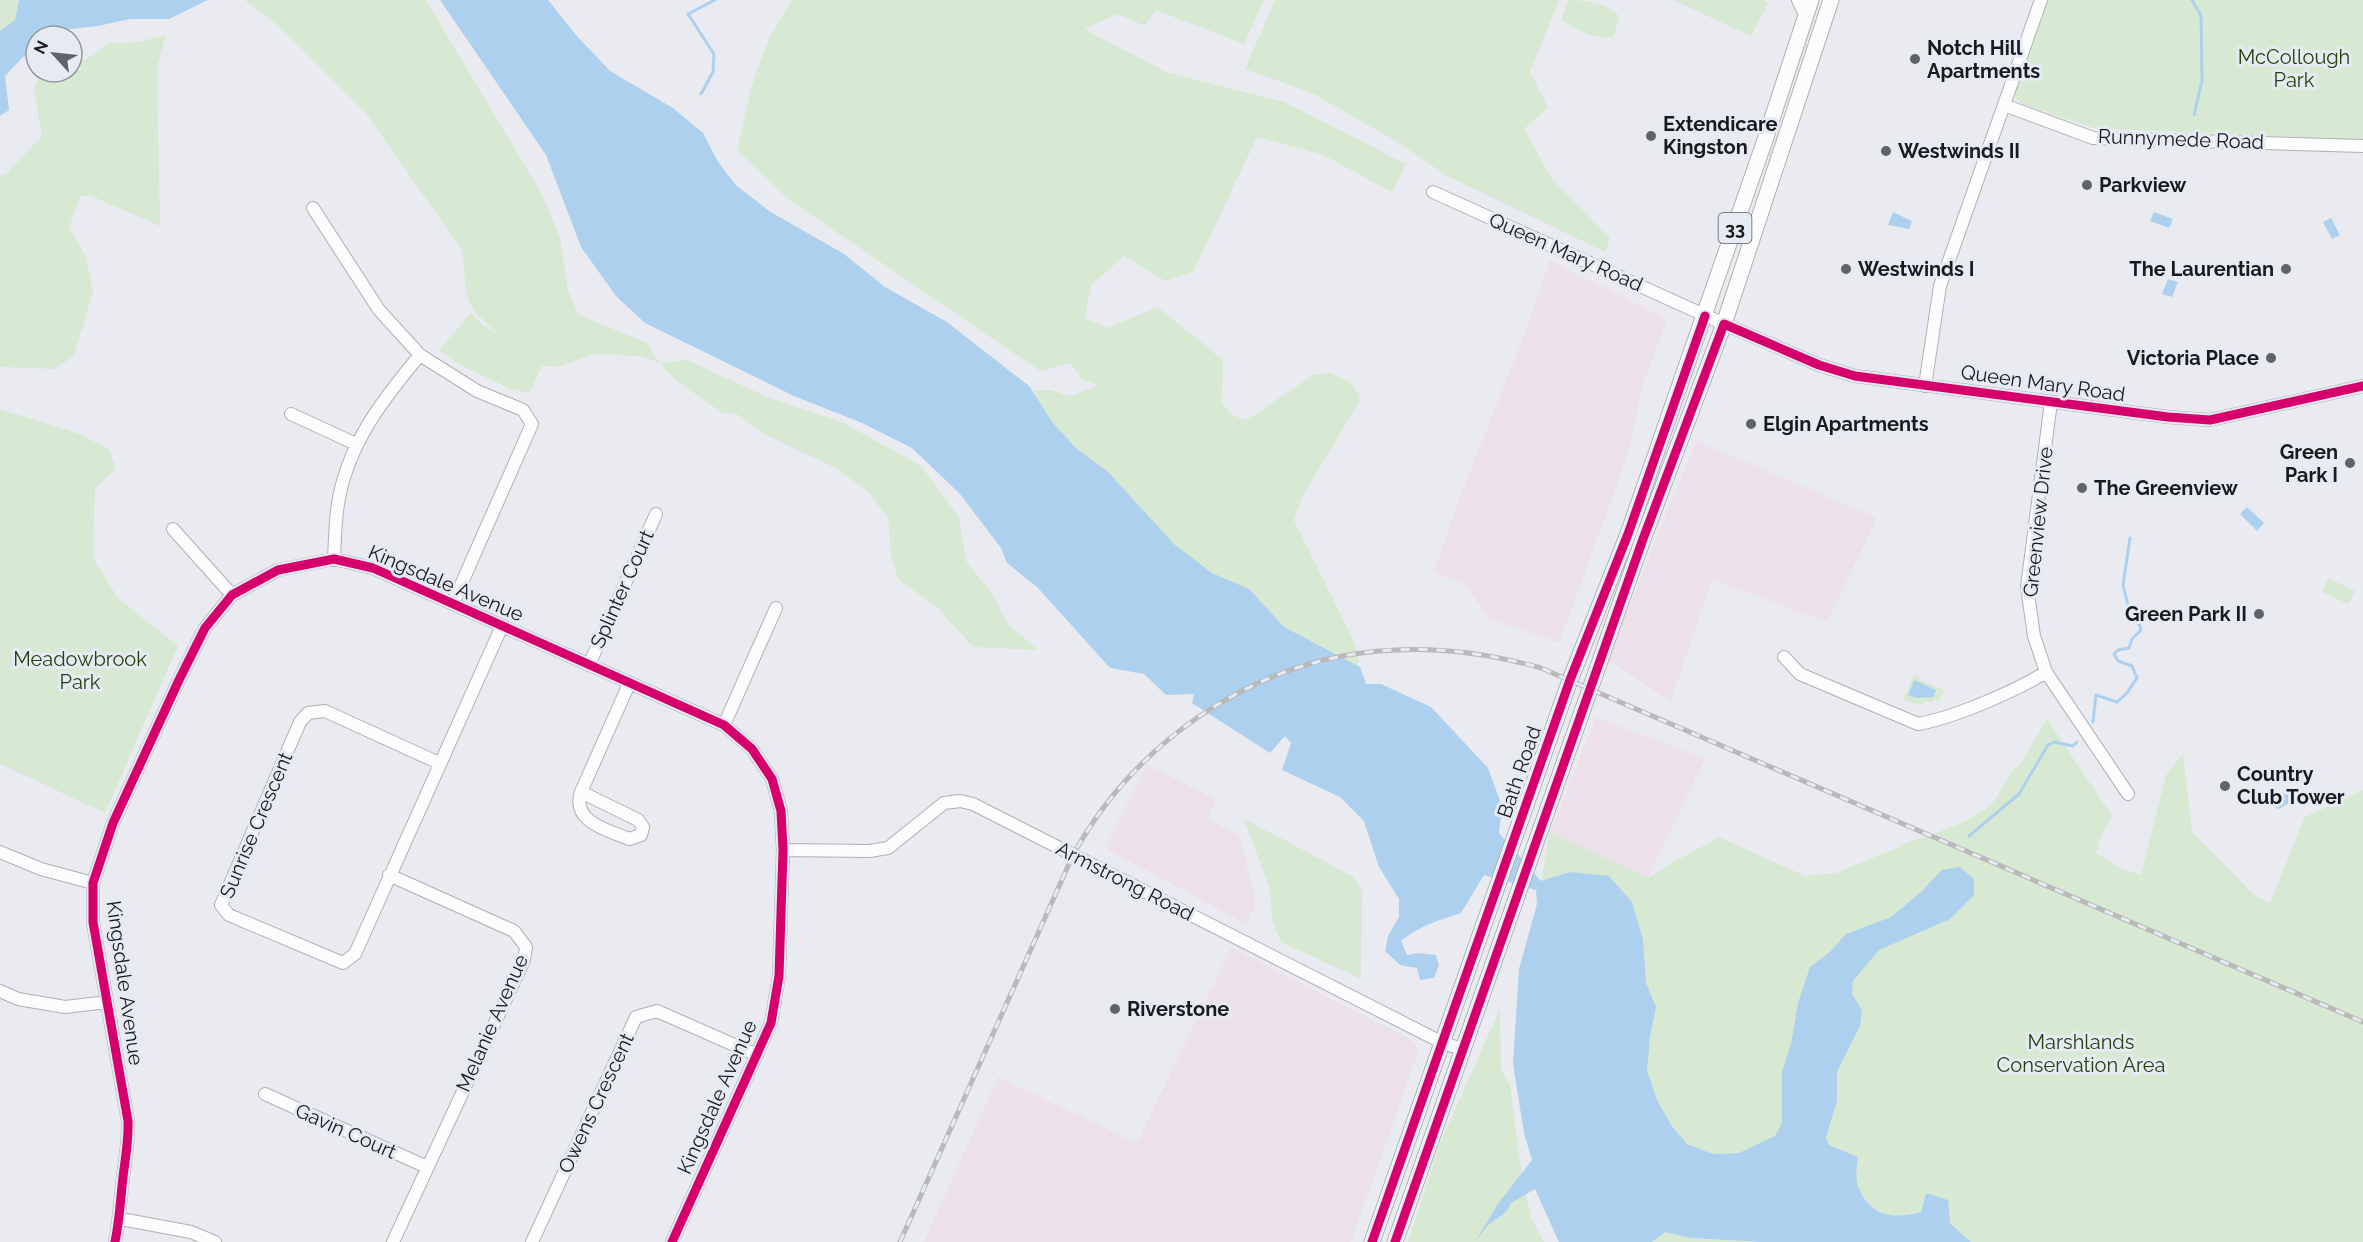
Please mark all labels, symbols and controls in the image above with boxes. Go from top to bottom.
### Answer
north arrow [24,24,84,84]
place label: Notch Hill Apartments [1927,36,2040,83]
text: N [30,38,52,57]
park label: McCollough Park [2238,45,2350,92]
marker: Notch Hill Apartments [1908,52,1922,66]
place label: Extendicare Kingston [1663,112,1778,159]
street label: Runnymede Road [2098,124,2264,154]
marker: Extendicare Kingston [1644,129,1658,143]
place label: Westwinds II [1898,139,2020,163]
marker: Westwinds II [1879,144,1893,158]
place label: Parkview [2099,173,2186,197]
marker: Parkview [2080,178,2094,192]
street label: Queen Mary Road [1485,207,1647,297]
road number: 33 [1718,213,1752,243]
place label: Westwinds I [1858,257,1974,281]
place label: The Laurentian [2129,257,2274,281]
marker: Westwinds I [1839,262,1853,276]
marker: The Laurentian [2279,262,2293,276]
place label: Victoria Place [2127,346,2259,370]
marker: Victoria Place [2264,351,2278,365]
street label: Queen Mary Road [1959,360,2127,406]
place label: Elgin Apartments [1763,412,1929,436]
marker: Elgin Apartments [1744,417,1758,431]
place label: Green Park I [2280,440,2338,487]
street label: Greenview Drive [2018,445,2058,598]
marker: Green Park I [2343,456,2357,470]
place label: The Greenview [2094,476,2238,500]
marker: The Greenview [2075,481,2089,495]
street label: Splinter Court [585,526,659,652]
street label: Kingsdale Avenue [365,540,527,627]
place label: Green Park II [2125,602,2247,626]
marker: Green Park II [2252,607,2266,621]
park label: Meadowbrook Park [13,647,147,694]
street label: Bath Road [1492,723,1546,821]
street label: Sunrise Crescent [214,748,298,902]
place label: Country Club Tower [2237,762,2345,809]
marker: Country Club Tower [2218,779,2232,793]
street label: Armstrong Road [1052,836,1198,926]
street label: Kingsdale Avenue [102,899,148,1067]
street label: Melanie Avenue [451,950,533,1095]
place label: Riverstone [1127,997,1229,1021]
marker: Riverstone [1108,1002,1122,1016]
street label: Kingsdale Avenue [672,1016,762,1178]
street label: Owens Crescent [553,1029,639,1177]
park label: Marshlands Conservation Area [1997,1030,2165,1077]
street label: Gavin Court [292,1098,400,1164]

